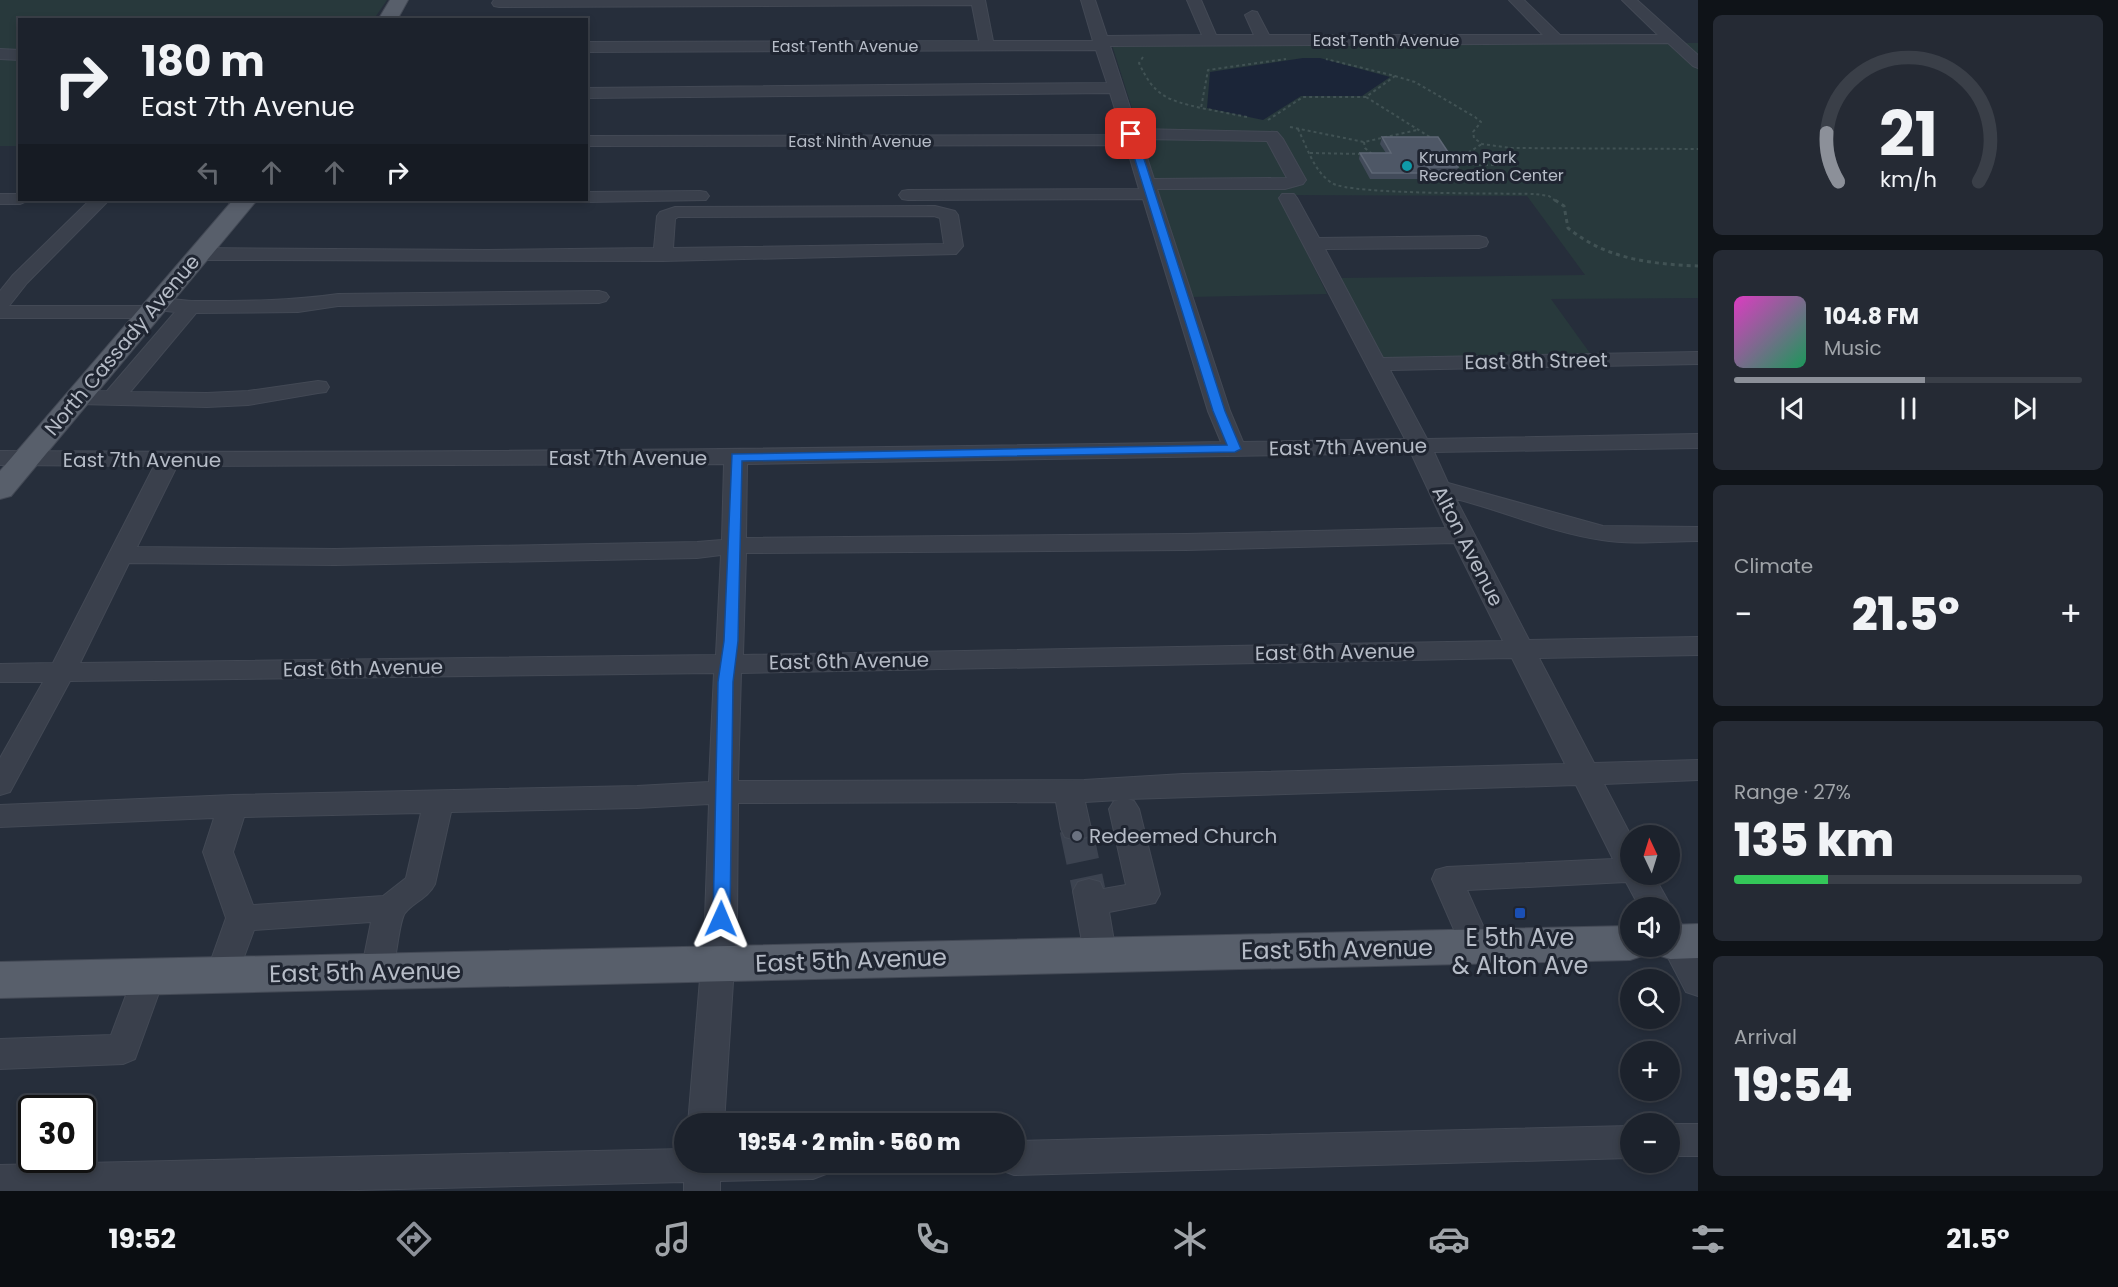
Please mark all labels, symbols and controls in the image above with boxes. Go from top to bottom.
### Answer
street label: East Tenth Avenue [1313,29,1459,52]
text: 180 m [141,32,265,91]
street label: East Tenth Avenue [772,35,918,58]
icon: right [42,42,120,120]
text: East 7th Avenue [141,88,355,125]
text: 21 [1878,90,1938,178]
pin [1105,108,1156,159]
icon: arrive [1114,117,1147,150]
street label: East Ninth Avenue [788,130,932,153]
place label: Krumm Park Recreation Center [1419,146,1564,187]
icon: left [192,156,225,189]
icon: ahead [255,156,288,189]
icon: ahead [318,156,351,189]
icon: right [381,156,414,189]
marker: Krumm Park Recreation Center [1400,159,1414,173]
text: km/h [1879,164,1937,195]
street label: North Cassady Avenue [38,249,206,441]
text: 104.8 FM [1824,301,1919,332]
text: Music [1824,334,1882,362]
street label: East 8th Street [1464,346,1608,376]
icon: previous [1776,392,1809,425]
icon: pause [1892,392,1925,425]
icon: next [2008,392,2041,425]
street label: East 7th Avenue [1269,432,1427,462]
street label: East 7th Avenue [549,444,707,472]
street label: East 7th Avenue [63,446,221,474]
street label: Alton Avenue [1426,481,1510,611]
text: Climate [1734,552,1813,580]
text: 21.5° [1852,583,1960,646]
text: − [1734,591,1752,638]
text: + [2059,591,2082,638]
street label: East 6th Avenue [1255,637,1415,667]
street label: East 6th Avenue [769,646,929,676]
street label: East 6th Avenue [283,653,443,683]
text: Range · 27% [1734,778,1851,806]
text: 135 km [1734,809,1894,872]
place label: Redeemed Church [1089,822,1277,850]
north arrow [1620,825,1680,885]
map controls [1620,825,1680,1173]
marker: Redeemed Church [1070,829,1084,843]
position arrow [689,887,753,951]
button: sound [1620,897,1680,957]
marker: E 5th Ave & Alton Ave [1513,906,1527,920]
place label: E 5th Ave & Alton Ave [1452,921,1588,982]
street label: East 5th Avenue [1241,931,1433,967]
street label: East 5th Avenue [755,940,947,980]
street label: East 5th Avenue [269,954,461,990]
button: search [1620,969,1680,1029]
text: Arrival [1734,1023,1797,1051]
button: + [1620,1041,1680,1101]
text: 19:54 [1734,1054,1853,1117]
speed limit sign: 30 [18,1095,96,1173]
button: − [1620,1113,1680,1173]
text: 19:54 · 2 min · 560 m [739,1127,960,1158]
icon: directions [393,1218,435,1260]
icon: music [652,1218,694,1260]
icon: phone [911,1218,953,1260]
icon: climate [1169,1218,1211,1260]
icon: car [1428,1218,1470,1260]
icon: filters [1687,1218,1729,1260]
text: 19:52 [108,1220,176,1257]
text: 21.5° [1946,1220,2009,1257]

